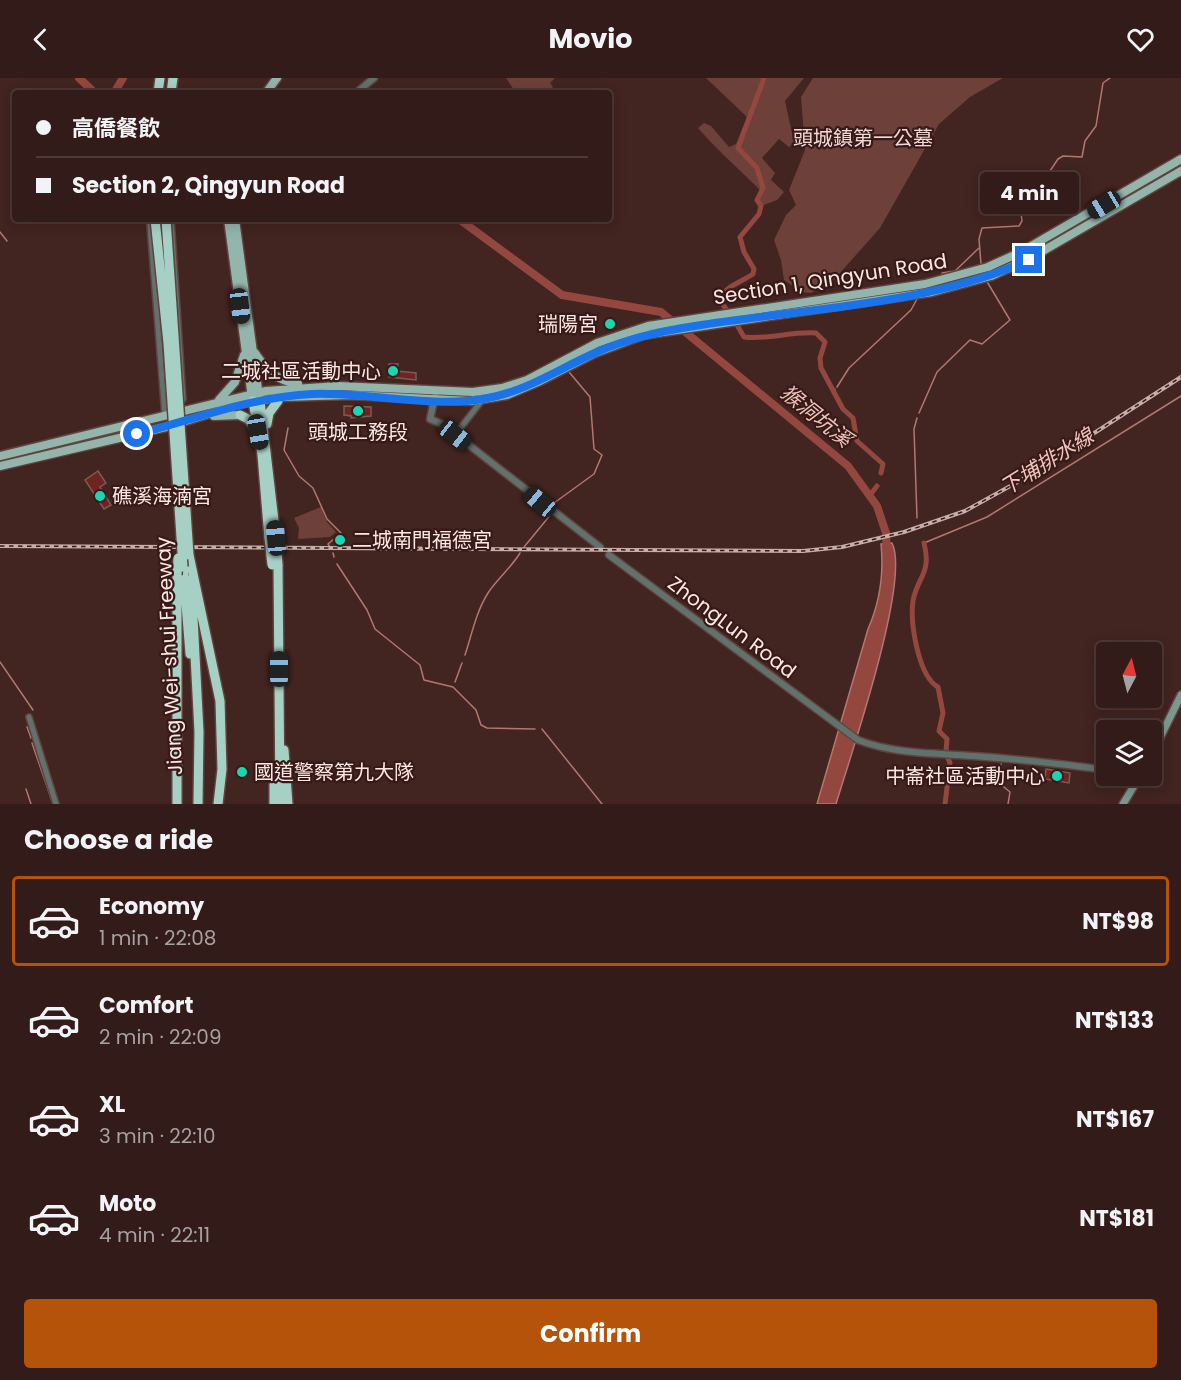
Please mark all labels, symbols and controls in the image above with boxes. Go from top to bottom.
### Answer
text: Movio [548,20,633,57]
icon: back [24,23,57,56]
icon: heart [1124,23,1157,56]
text: 高僑餐飲 [72,113,160,144]
park label: 頭城鎮第一公墓 [793,124,933,152]
text: Section 2, Qingyun Road [72,170,345,201]
callout: 4 min [980,173,1078,215]
text: 4 min [1000,179,1059,207]
car [1084,188,1124,222]
route end [1015,246,1042,273]
street label: Section 1, Qingyun Road [711,247,949,311]
car [229,287,251,325]
place label: 瑞陽宮 [538,310,598,338]
marker: 瑞陽宮 [603,317,617,331]
place label: 二城社區活動中心 [221,357,381,385]
marker: 二城社區活動中心 [386,364,400,378]
water label: 猴洞坑溪 [775,378,860,455]
marker: 頭城工務段 [351,404,365,418]
car [246,413,270,451]
car [435,417,475,453]
place label: 頭城工務段 [308,418,408,446]
route start [123,420,150,447]
water label: 下埔排水線 [995,420,1101,502]
place label: 礁溪海湳宮 [112,482,212,510]
car [520,484,560,520]
marker: 礁溪海湳宮 [93,489,107,503]
car [265,519,287,557]
place label: 二城南門福德宮 [352,526,492,554]
marker: 二城南門福德宮 [333,533,347,547]
street label: Jiang Wei-shui Freeway [149,536,189,776]
street label: ZhongLun Road [662,569,802,685]
north arrow [1096,642,1162,708]
map controls [1096,642,1162,786]
car [270,651,288,687]
button: layers [1096,720,1162,786]
place label: 國道警察第九大隊 [254,758,414,786]
place label: 中崙社區活動中心 [885,762,1045,790]
marker: 國道警察第九大隊 [235,765,249,779]
marker: 中崙社區活動中心 [1050,769,1064,783]
text: Choose a ride [24,821,213,858]
text: Economy [99,891,204,922]
icon: car [27,894,81,948]
text: NT$98 [1082,906,1154,937]
text: 1 min · 22:08 [99,924,216,952]
text: Comfort [99,990,193,1021]
icon: car [27,993,81,1047]
text: NT$133 [1075,1005,1154,1036]
text: 2 min · 22:09 [99,1023,222,1051]
text: XL [99,1089,125,1120]
icon: car [27,1092,81,1146]
text: NT$167 [1076,1104,1154,1135]
text: 3 min · 22:10 [99,1122,216,1150]
text: Moto [99,1188,156,1219]
icon: car [27,1191,81,1245]
text: NT$181 [1079,1203,1154,1234]
text: 4 min · 22:11 [99,1221,210,1249]
button: Confirm [24,1299,1157,1368]

